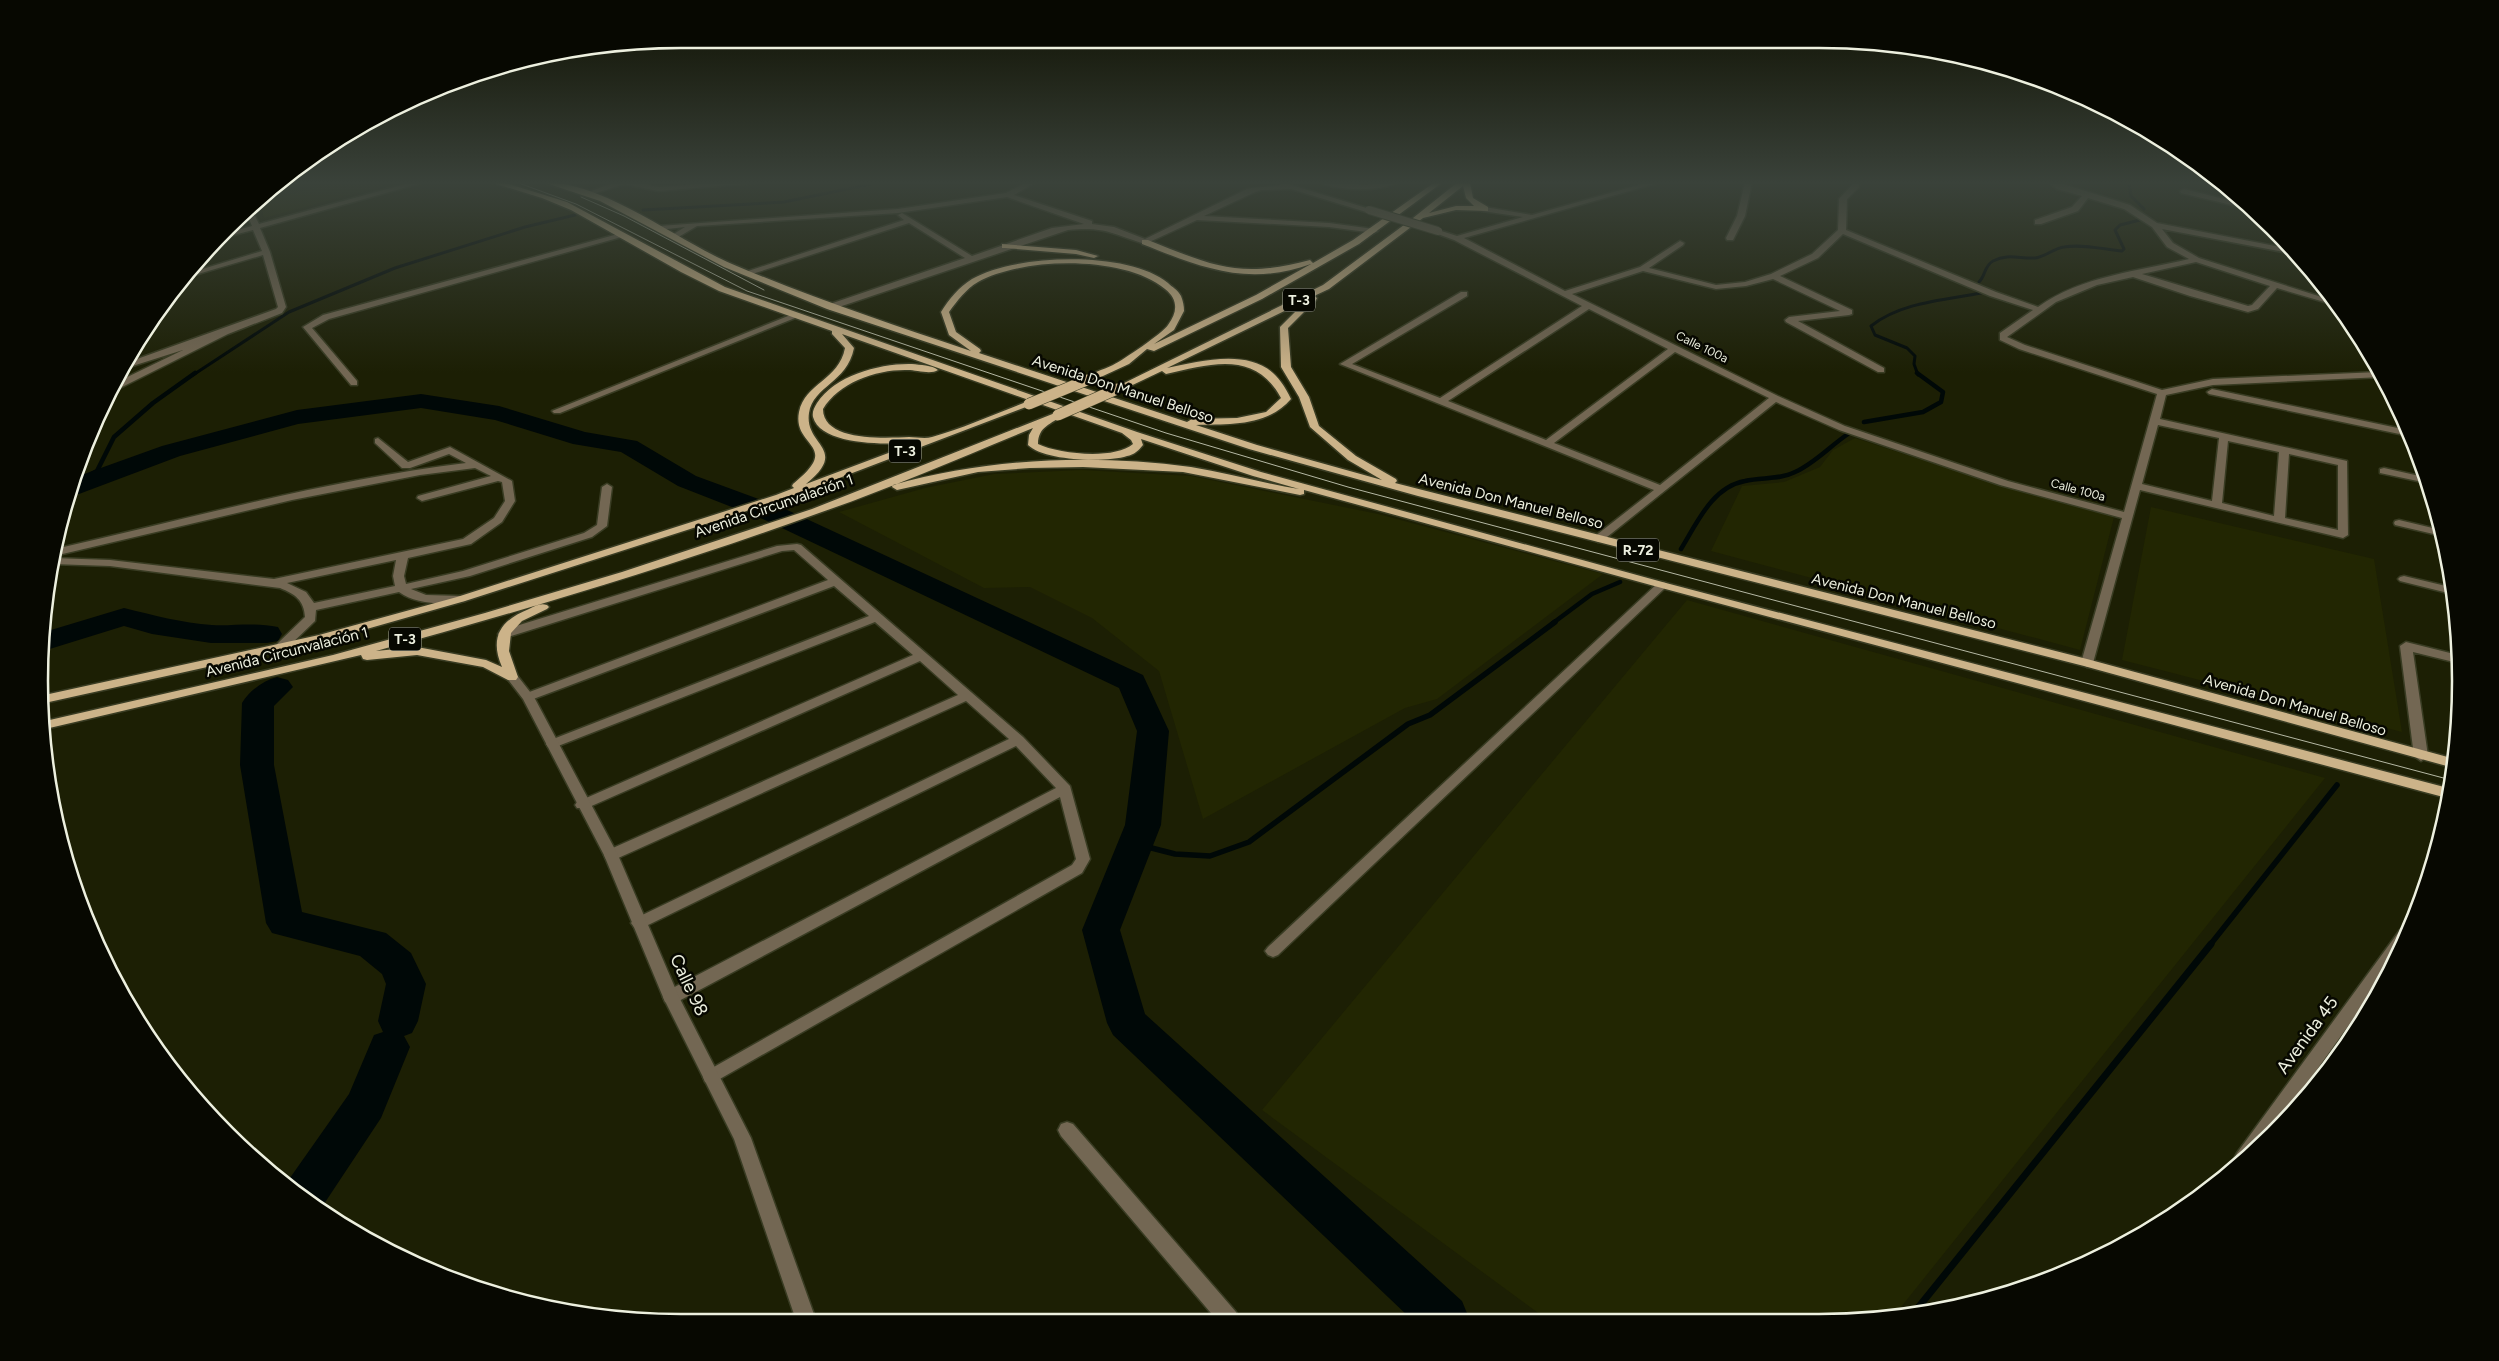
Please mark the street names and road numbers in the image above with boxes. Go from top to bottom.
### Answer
road number: T-3 [1283,288,1315,312]
street label: Calle 100a [1674,328,1730,366]
street label: Avenida Don Manuel Belloso [1030,351,1216,427]
road number: T-3 [889,440,921,462]
street label: Avenida Don Manuel Belloso [1417,469,1605,533]
street label: Avenida Circunvalación 1 [692,470,856,542]
street label: Calle 100a [2049,476,2107,504]
road number: R-72 [1617,538,1659,562]
street label: Avenida Don Manuel Belloso [1810,569,1998,633]
street label: Avenida Circunvalación 1 [204,623,370,681]
road number: T-3 [389,628,421,650]
street label: Avenida Don Manuel Belloso [2201,670,2389,740]
street label: Calle 98 [665,951,713,1019]
street label: Avenida 45 [2271,992,2343,1078]

